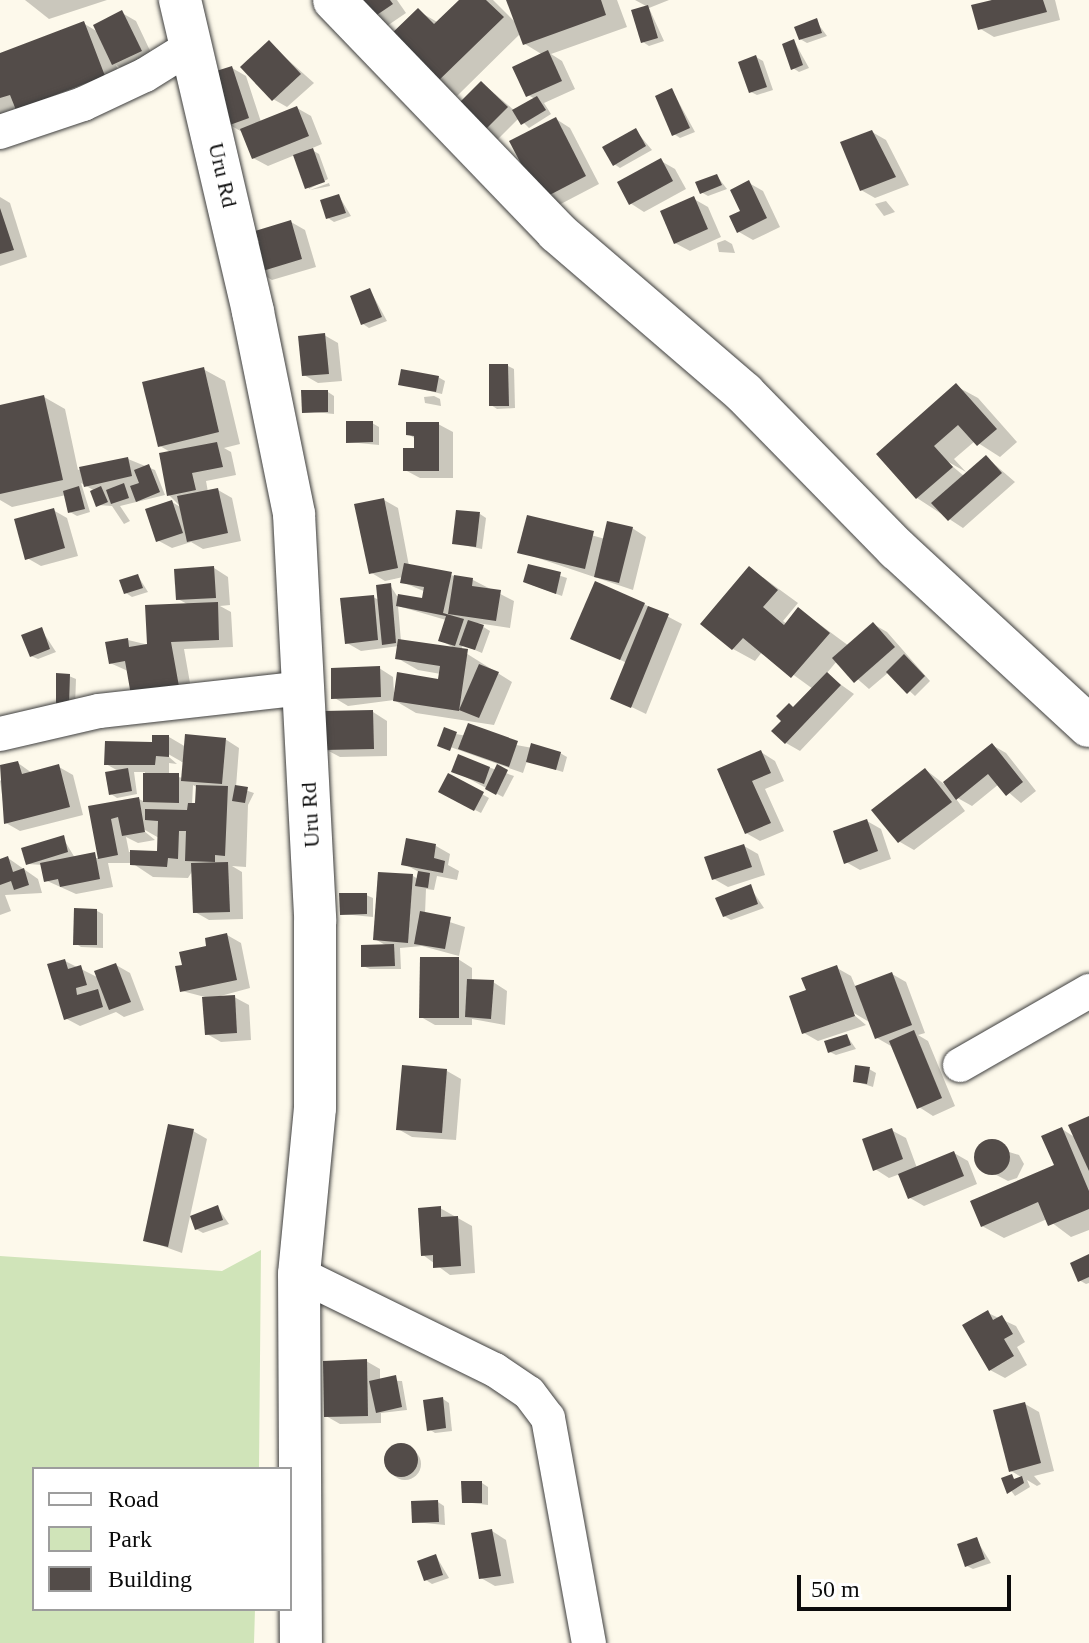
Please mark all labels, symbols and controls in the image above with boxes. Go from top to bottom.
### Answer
street label: Uru Rd [203,140,243,210]
street label: Uru Rd [295,782,325,848]
legend [32,1467,292,1611]
text: Road [108,1486,159,1512]
text: Park [108,1526,152,1552]
scale bar [801,1559,1015,1609]
text: Building [108,1566,192,1592]
text: 50 m [811,1576,860,1602]

